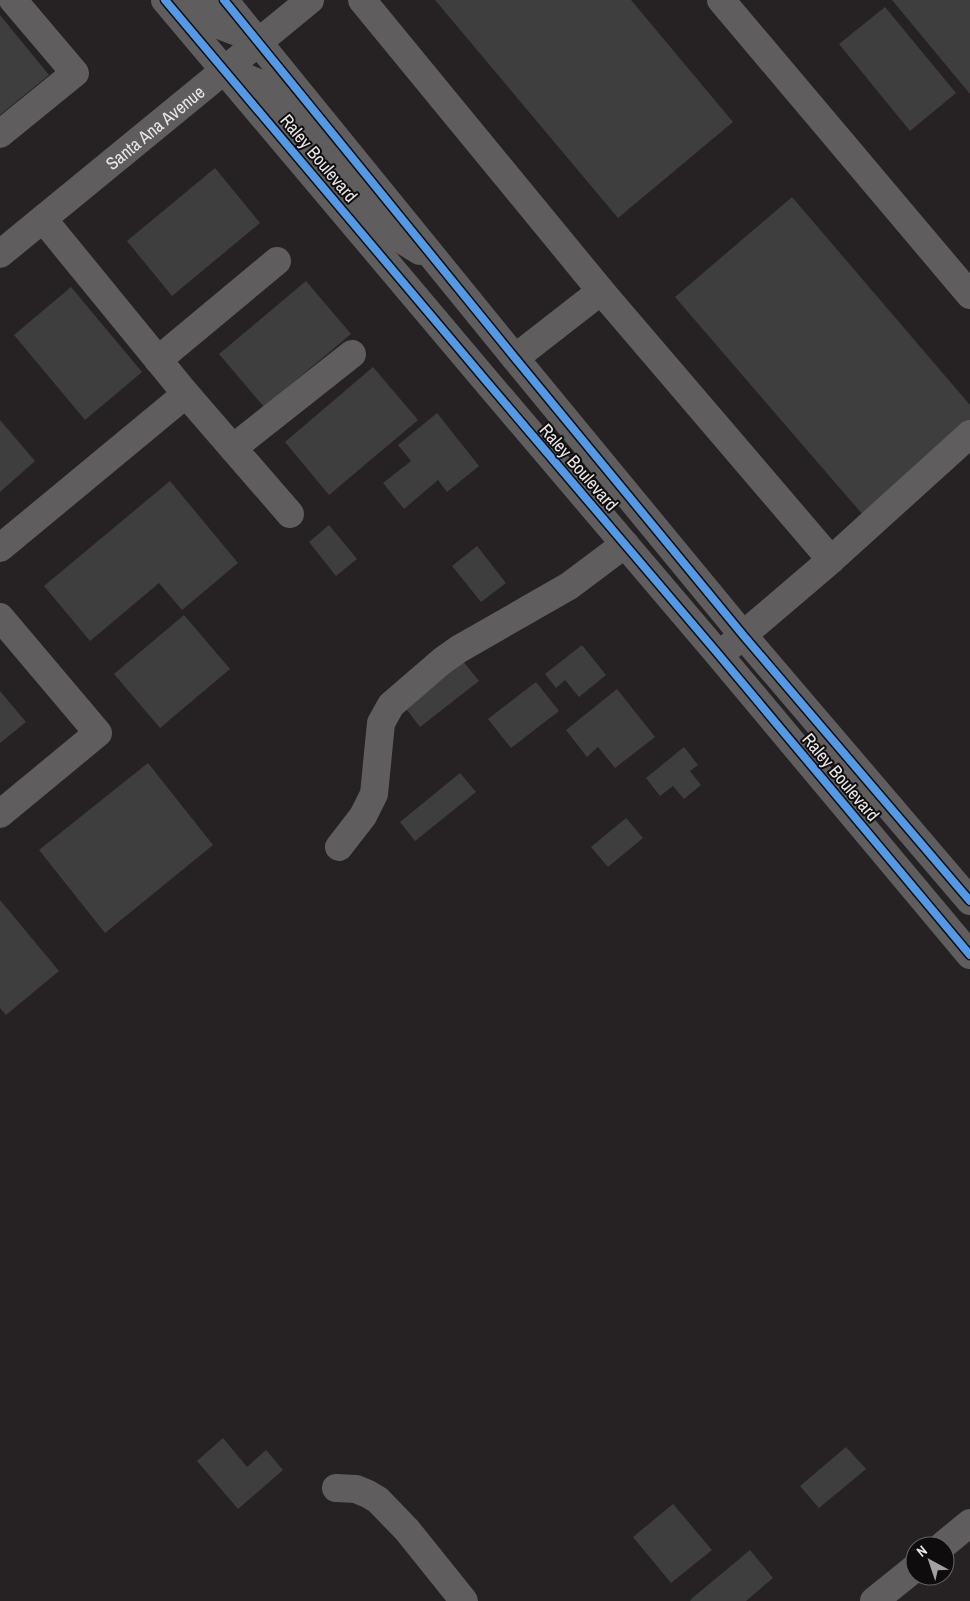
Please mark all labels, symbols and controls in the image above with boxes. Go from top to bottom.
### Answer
street label: Santa Ana Avenue [100,79,210,175]
street label: Raley Boulevard [275,108,363,208]
street label: Raley Boulevard [534,418,624,516]
street label: Raley Boulevard [797,727,885,827]
north arrow [905,1536,955,1586]
text: N [913,1541,931,1561]

